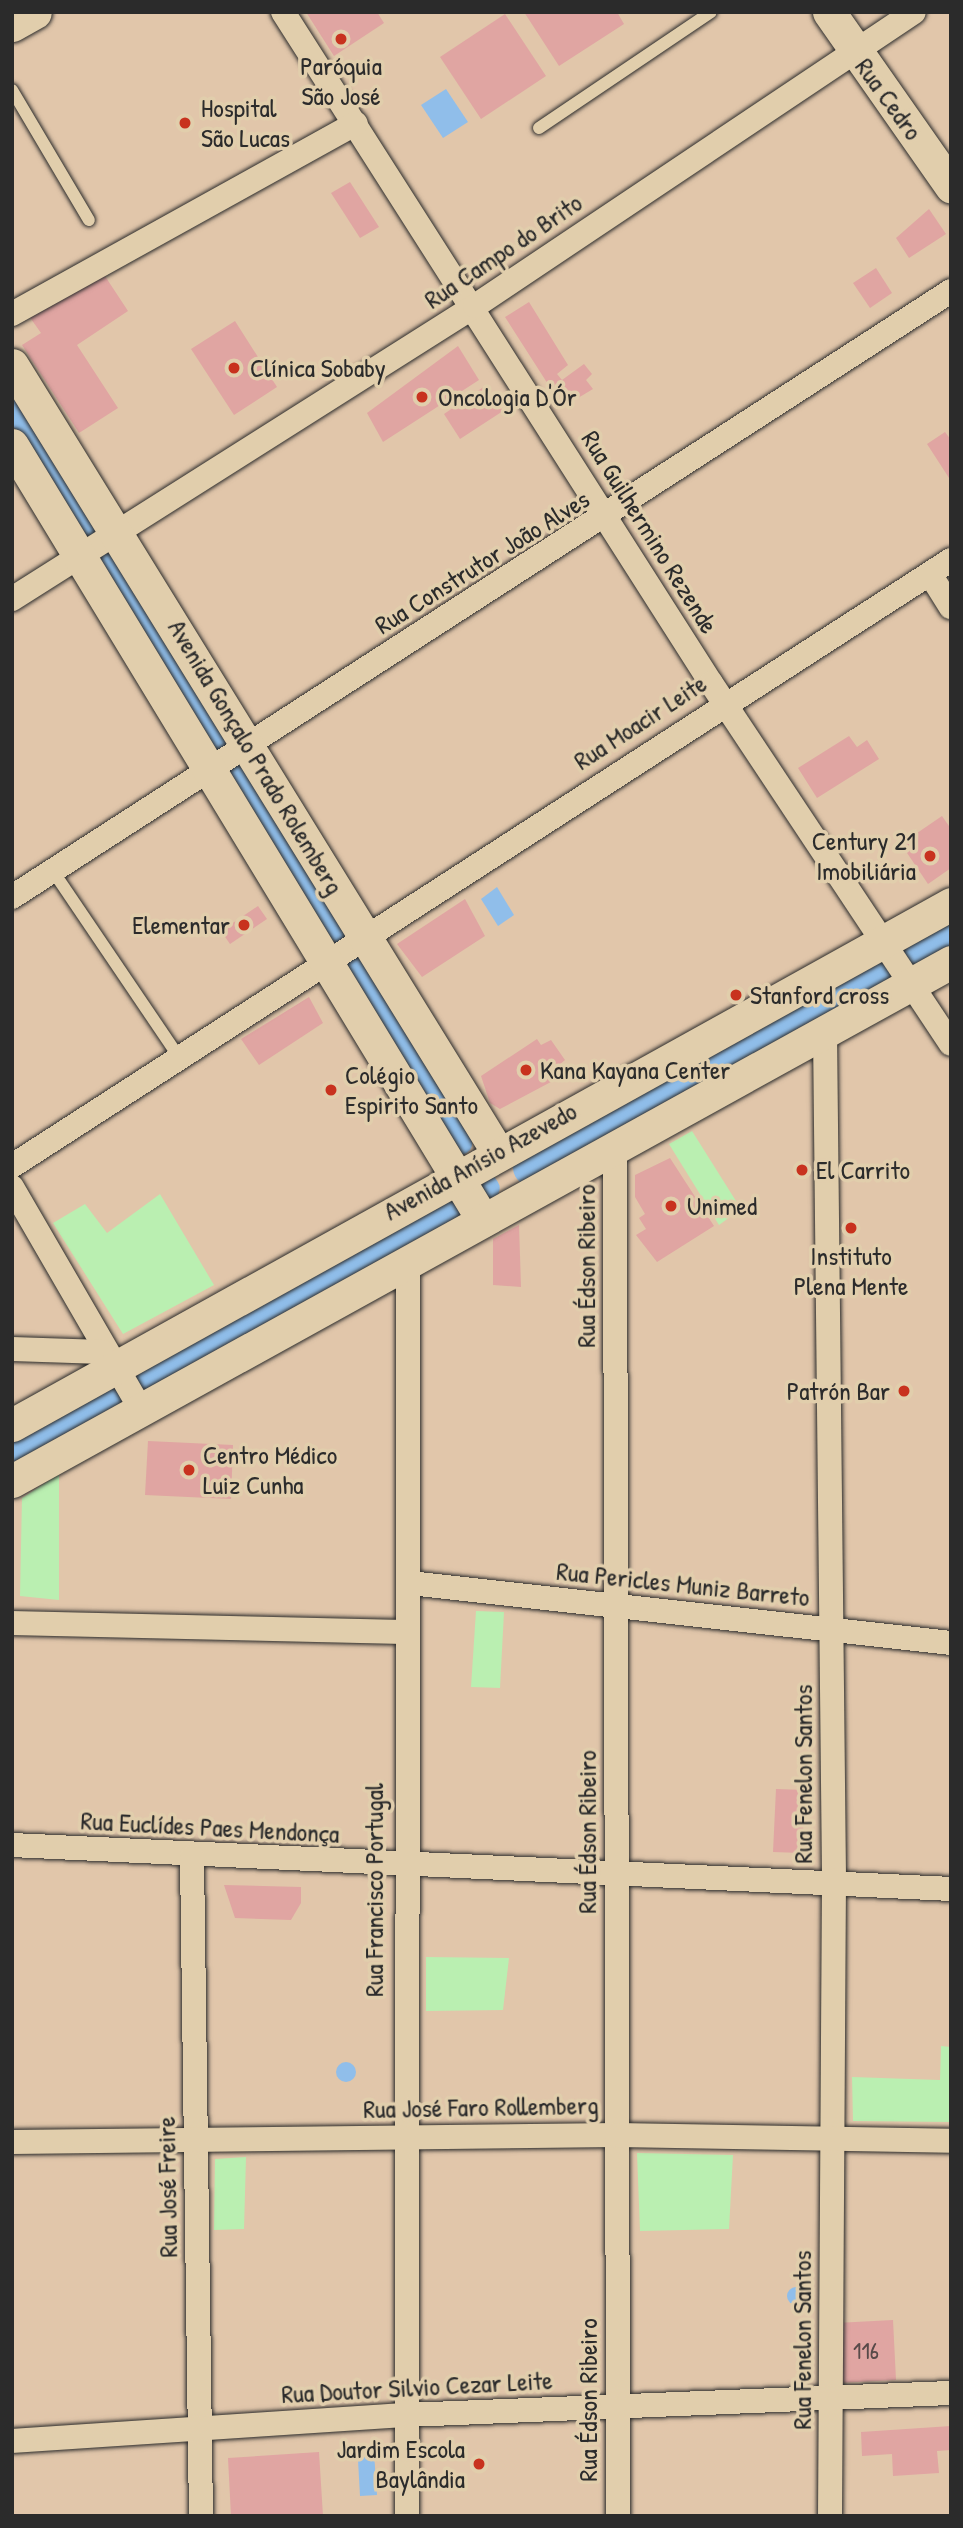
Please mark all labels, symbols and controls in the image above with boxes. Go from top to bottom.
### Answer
marker: Paróquia São José [333,31,349,47]
place label: Paróquia São José [300,50,382,112]
street label: Rua Cedro [849,52,929,146]
place label: Hospital São Lucas [201,92,290,154]
marker: Hospital São Lucas [175,113,195,133]
street label: Rua Campo do Brito [418,187,588,315]
place label: Clínica Sobaby [250,352,386,384]
marker: Clínica Sobaby [224,358,244,378]
place label: Oncologia D'Ór [438,381,577,413]
marker: Oncologia D'Ór [412,387,432,407]
street label: Rua Guilhermino Rezende [575,425,725,639]
street label: Rua Construtor João Alves [369,483,595,641]
street label: Avenida Gonçalo Prado Rolemberg [162,614,350,900]
street label: Rua Moacir Leite [568,668,712,776]
place label: Century 21 Imobiliária [812,825,916,886]
marker: Century 21 Imobiliária [922,848,938,864]
place label: Elementar [132,909,230,941]
marker: Elementar [236,917,252,933]
place label: Stanford cross [750,979,889,1011]
marker: Stanford cross [728,987,744,1003]
place label: Kana Kayana Center [540,1054,730,1086]
place label: Colégio Espirito Santo [345,1059,478,1120]
marker: Kana Kayana Center [518,1062,534,1078]
marker: Colégio Espirito Santo [323,1082,339,1098]
street label: Avenida Anísio Azevedo [378,1095,582,1227]
place label: El Carrito [816,1154,910,1186]
marker: El Carrito [794,1162,810,1178]
street label: Rua Édson Ribeiro [570,1184,602,1348]
place label: Unimed [687,1190,757,1222]
marker: Unimed [661,1196,681,1216]
marker: Instituto Plena Mente [841,1218,861,1238]
place label: Instituto Plena Mente [794,1240,908,1302]
place label: Patrón Bar [787,1375,890,1407]
marker: Patrón Bar [896,1383,912,1399]
place label: Centro Médico Luiz Cunha [203,1439,337,1500]
marker: Centro Médico Luiz Cunha [181,1462,197,1478]
street label: Rua Pericles Muniz Barreto [555,1555,811,1613]
street label: Rua Fenelon Santos [787,1684,819,1864]
street label: Rua Édson Ribeiro [571,1750,603,1914]
street label: Rua Francisco Portugal [358,1783,390,1997]
street label: Rua Euclídes Paes Mendonça [80,1805,340,1849]
street label: Rua José Faro Rollemberg [363,2089,599,2125]
street label: Rua José Freire [150,2116,184,2258]
street label: Rua Fenelon Santos [786,2250,818,2430]
street label: Rua Édson Ribeiro [572,2318,604,2482]
house number: 116 [853,2337,879,2365]
street label: Rua Doutor Silvio Cezar Leite [281,2364,553,2410]
place label: Jardim Escola Baylândia [336,2433,465,2494]
marker: Jardim Escola Baylândia [471,2456,487,2472]

